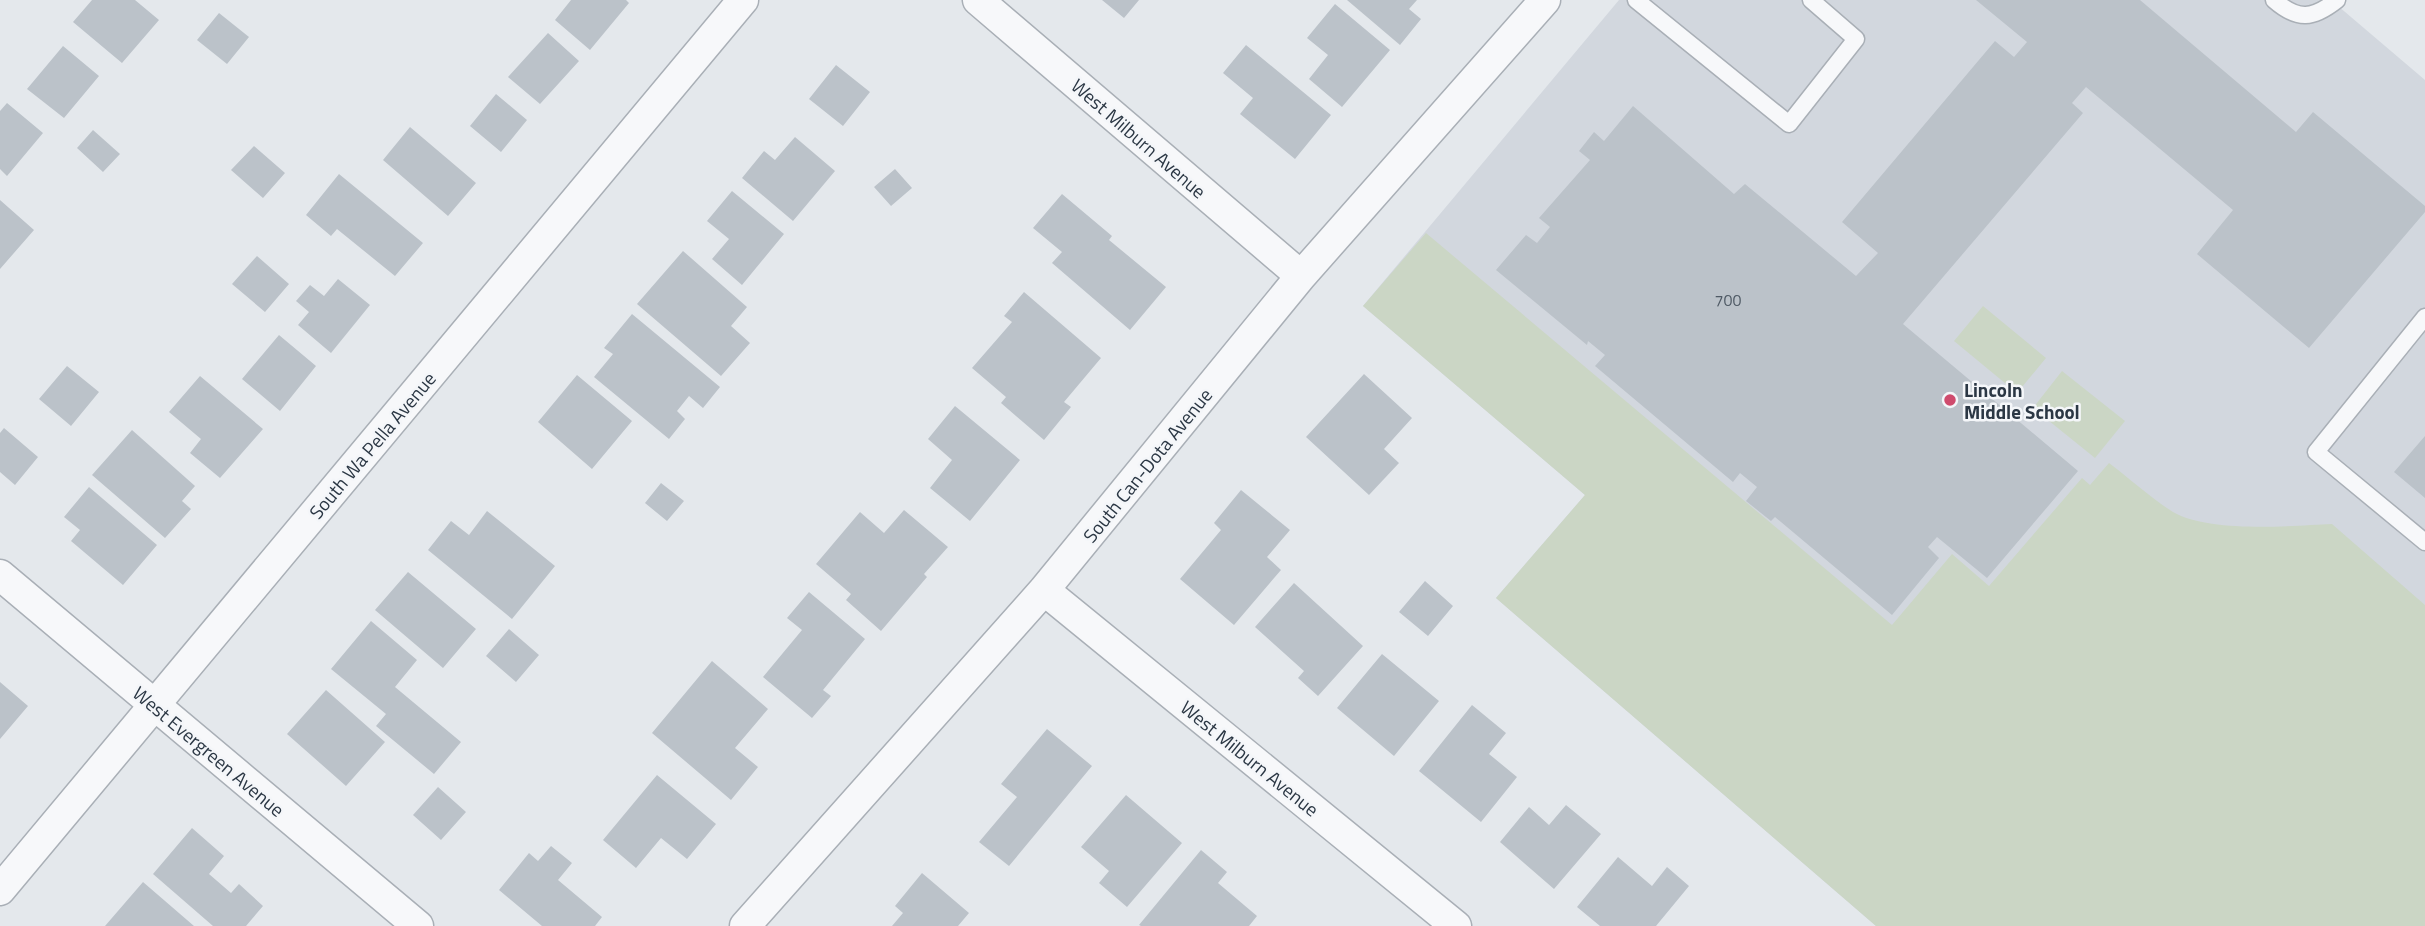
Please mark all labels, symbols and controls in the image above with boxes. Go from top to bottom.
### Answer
street label: West Milburn Avenue [1065,71,1213,205]
house number: 700 [1715,288,1741,312]
street label: South Wa Pella Avenue [302,365,442,525]
place label: Lincoln Middle School [1964,375,2080,426]
street label: South Can-Dota Avenue [1075,381,1219,549]
marker: Lincoln Middle School [1942,392,1958,408]
street label: West Evergreen Avenue [127,679,291,823]
street label: West Milburn Avenue [1175,693,1325,823]

